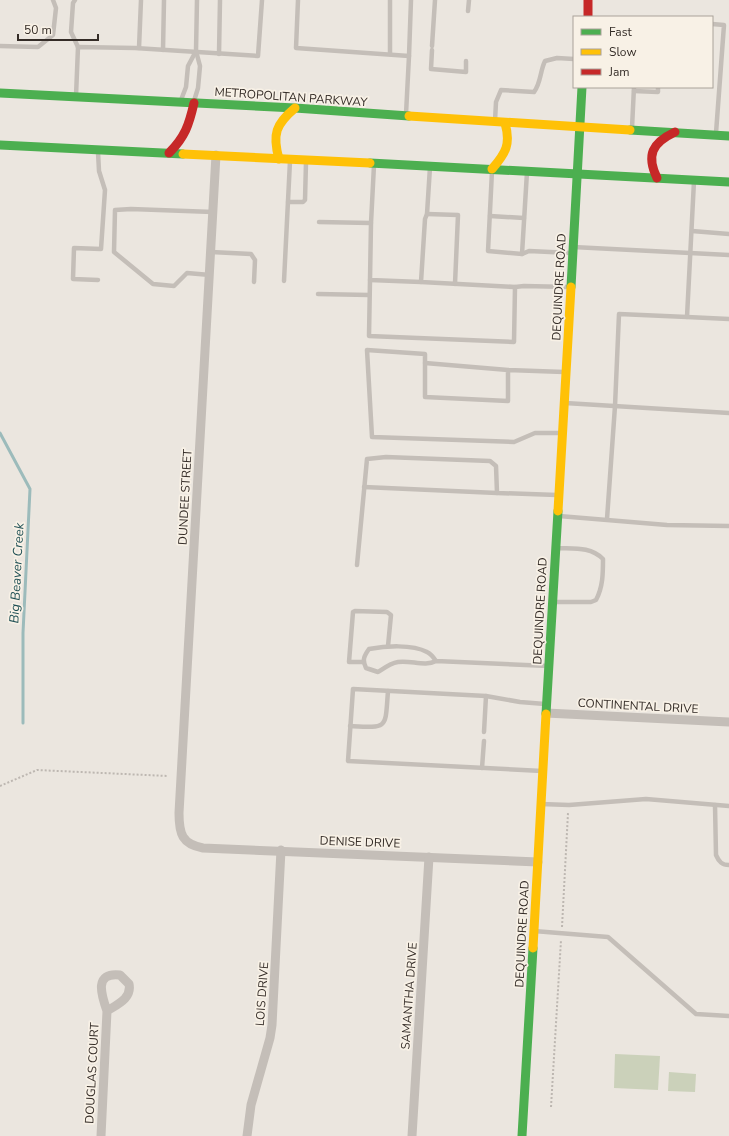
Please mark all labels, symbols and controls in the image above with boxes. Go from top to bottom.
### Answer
scale bar [18,16,98,42]
legend [573,16,713,88]
text: 50 m [24,22,52,38]
text: Fast [609,24,632,40]
text: Slow [609,44,637,60]
text: Jam [608,64,630,80]
street label: METROPOLITAN PARKWAY [214,84,369,110]
street label: DEQUINDRE ROAD [548,233,570,341]
street label: DUNDEE STREET [174,448,196,545]
water label: Big Beaver Creek [5,522,29,624]
street label: DEQUINDRE ROAD [529,557,551,665]
street label: CONTINENTAL DRIVE [577,695,699,717]
street label: DENISE DRIVE [319,833,401,851]
street label: DEQUINDRE ROAD [511,880,533,988]
street label: SAMANTHA DRIVE [397,942,421,1050]
street label: LOIS DRIVE [252,961,272,1027]
street label: DOUGLAS COURT [81,1021,103,1124]

